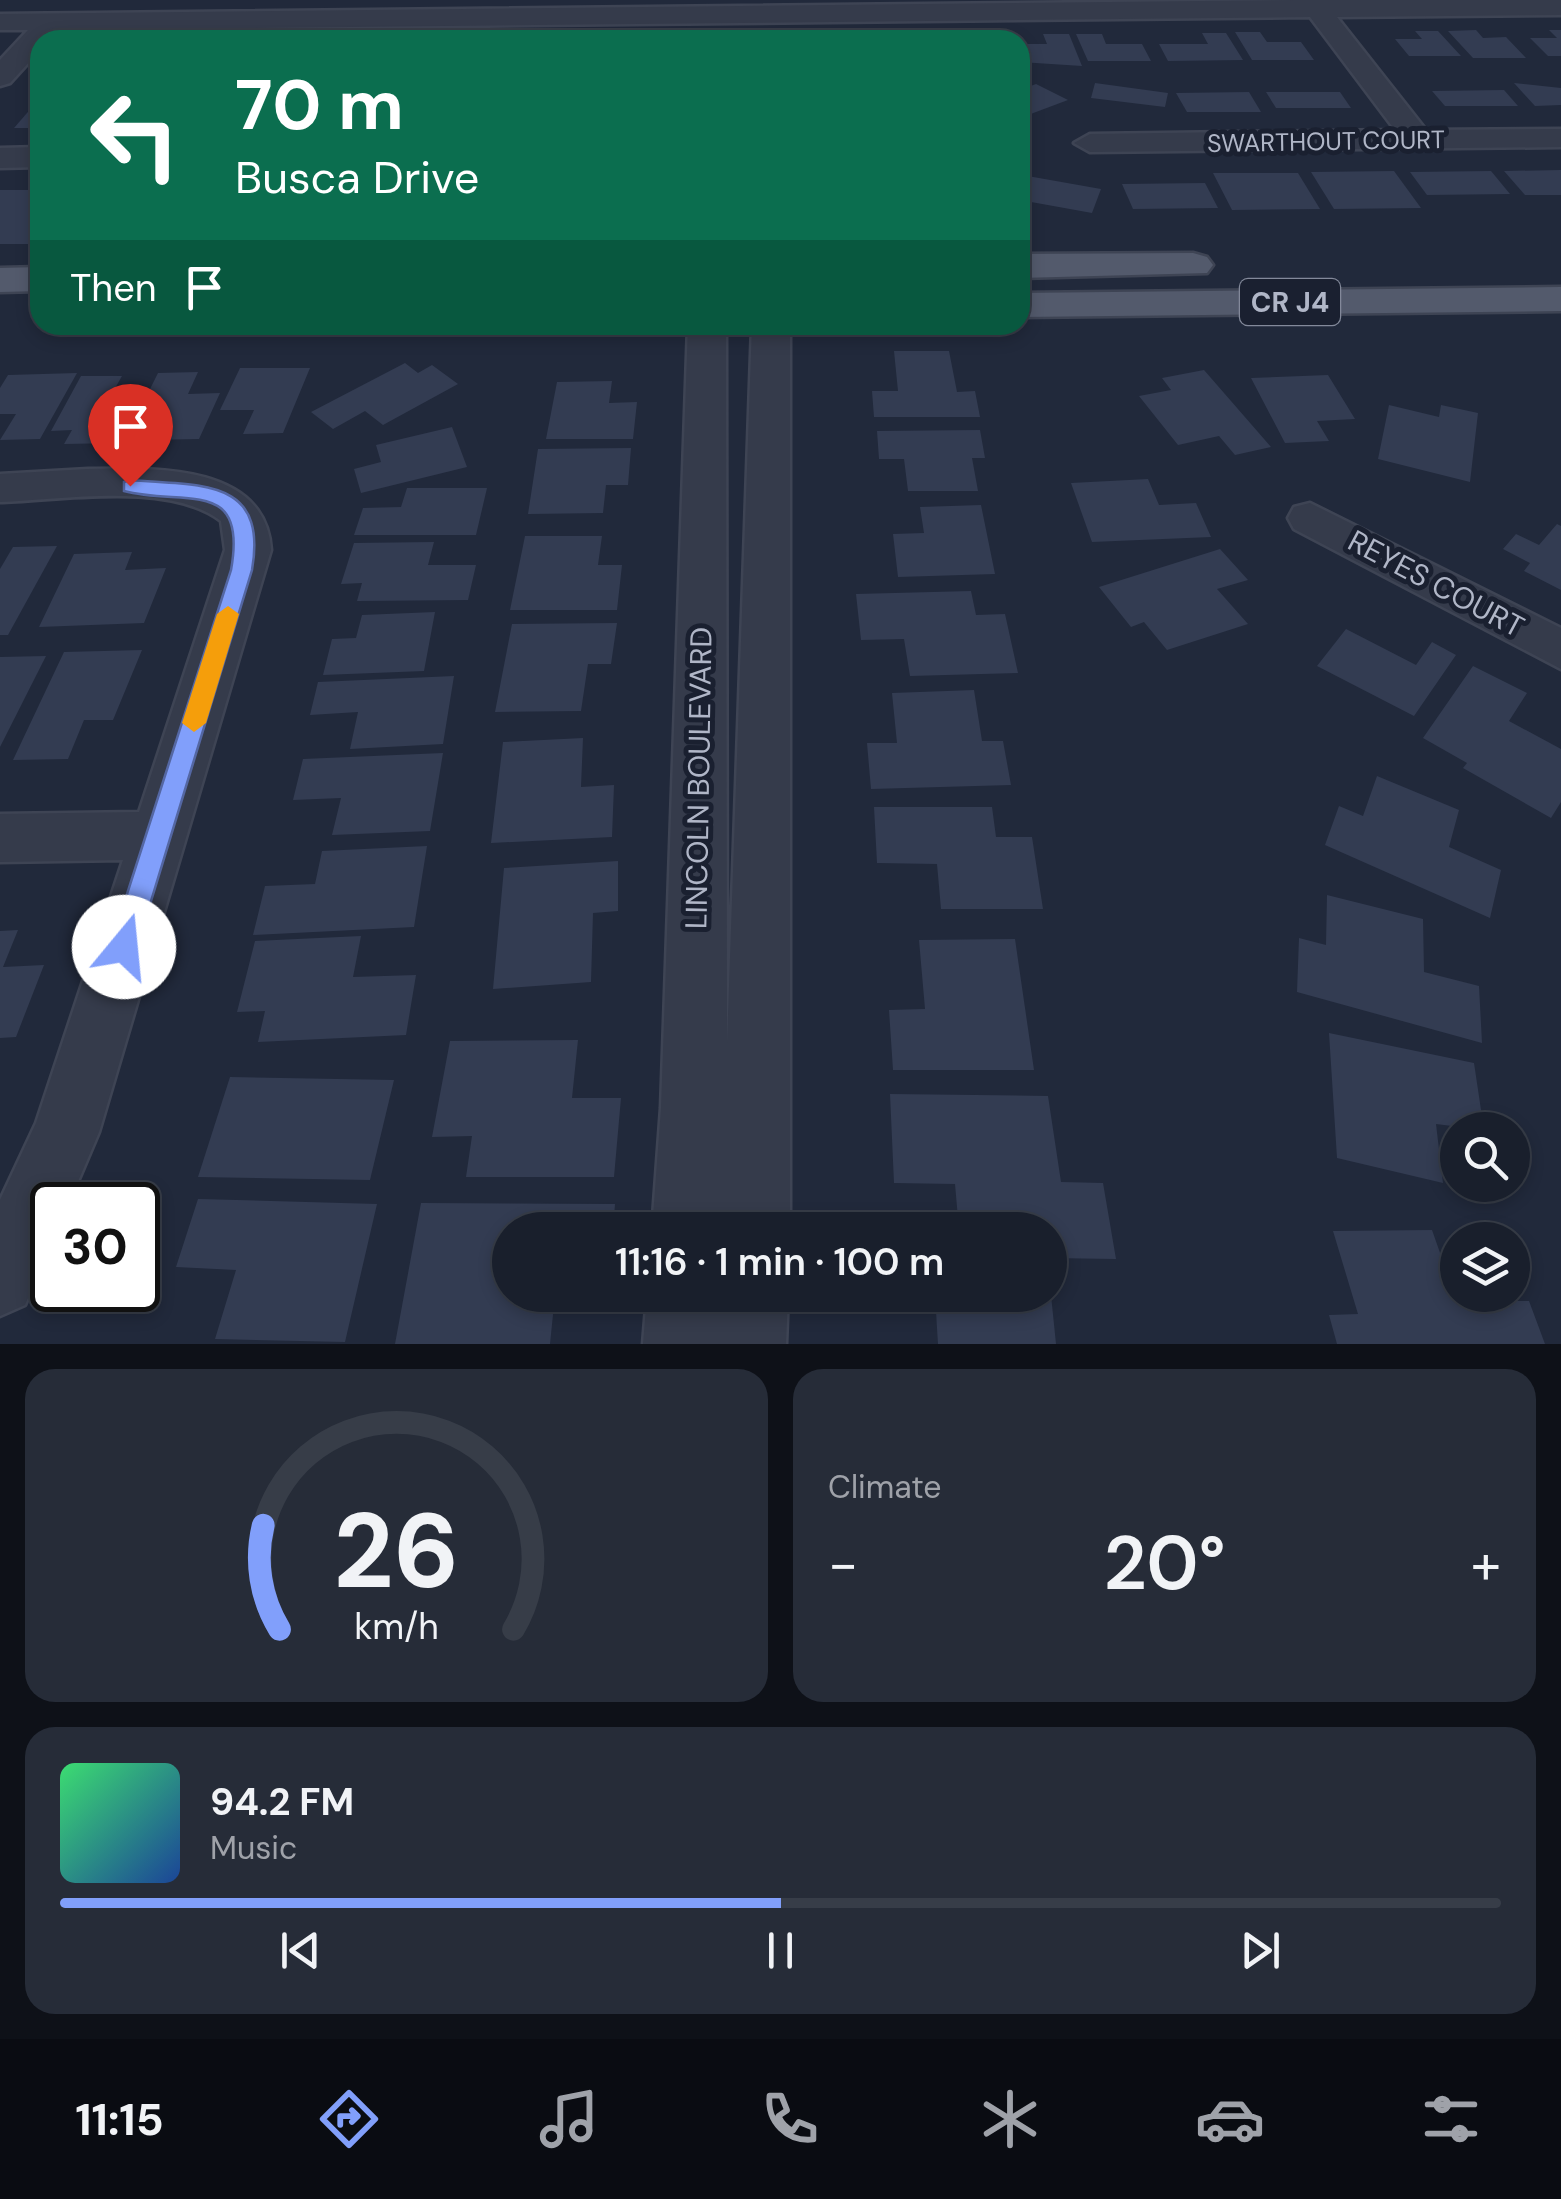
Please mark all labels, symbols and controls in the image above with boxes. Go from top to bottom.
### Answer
text: 70 m [235,60,404,151]
icon: left [70,70,200,200]
street label: SWARTHOUT COURT [1207,123,1445,160]
text: Busca Drive [235,148,479,207]
icon: arrive [177,260,232,315]
text: Then [70,263,157,313]
road number: CR J4 [1240,279,1340,325]
pin [88,384,173,487]
icon: arrive [103,399,158,454]
street label: REYES COURT [1342,521,1531,646]
street label: LINCOLN BOULEVARD [676,627,721,929]
position arrow [72,895,176,999]
map controls [1440,1112,1530,1312]
button: search [1440,1112,1530,1202]
speed limit sign: 30 [30,1182,160,1312]
button: layers [1440,1222,1530,1312]
text: 11:16 · 1 min · 100 m [615,1237,944,1287]
text: Climate [828,1466,942,1508]
text: 26 [334,1484,459,1619]
text: 20° [1104,1515,1225,1612]
text: − [828,1528,858,1600]
text: + [1471,1528,1501,1600]
text: km/h [354,1604,439,1650]
text: 94.2 FM [210,1777,354,1827]
text: Music [210,1827,297,1869]
icon: previous [273,1923,328,1978]
icon: pause [753,1923,808,1978]
icon: next [1233,1923,1288,1978]
icon: directions [314,2084,384,2154]
icon: music [534,2084,604,2154]
icon: phone [755,2084,825,2154]
icon: climate [975,2084,1045,2154]
icon: car [1195,2084,1265,2154]
icon: filters [1416,2084,1486,2154]
text: 11:15 [75,2090,164,2149]

